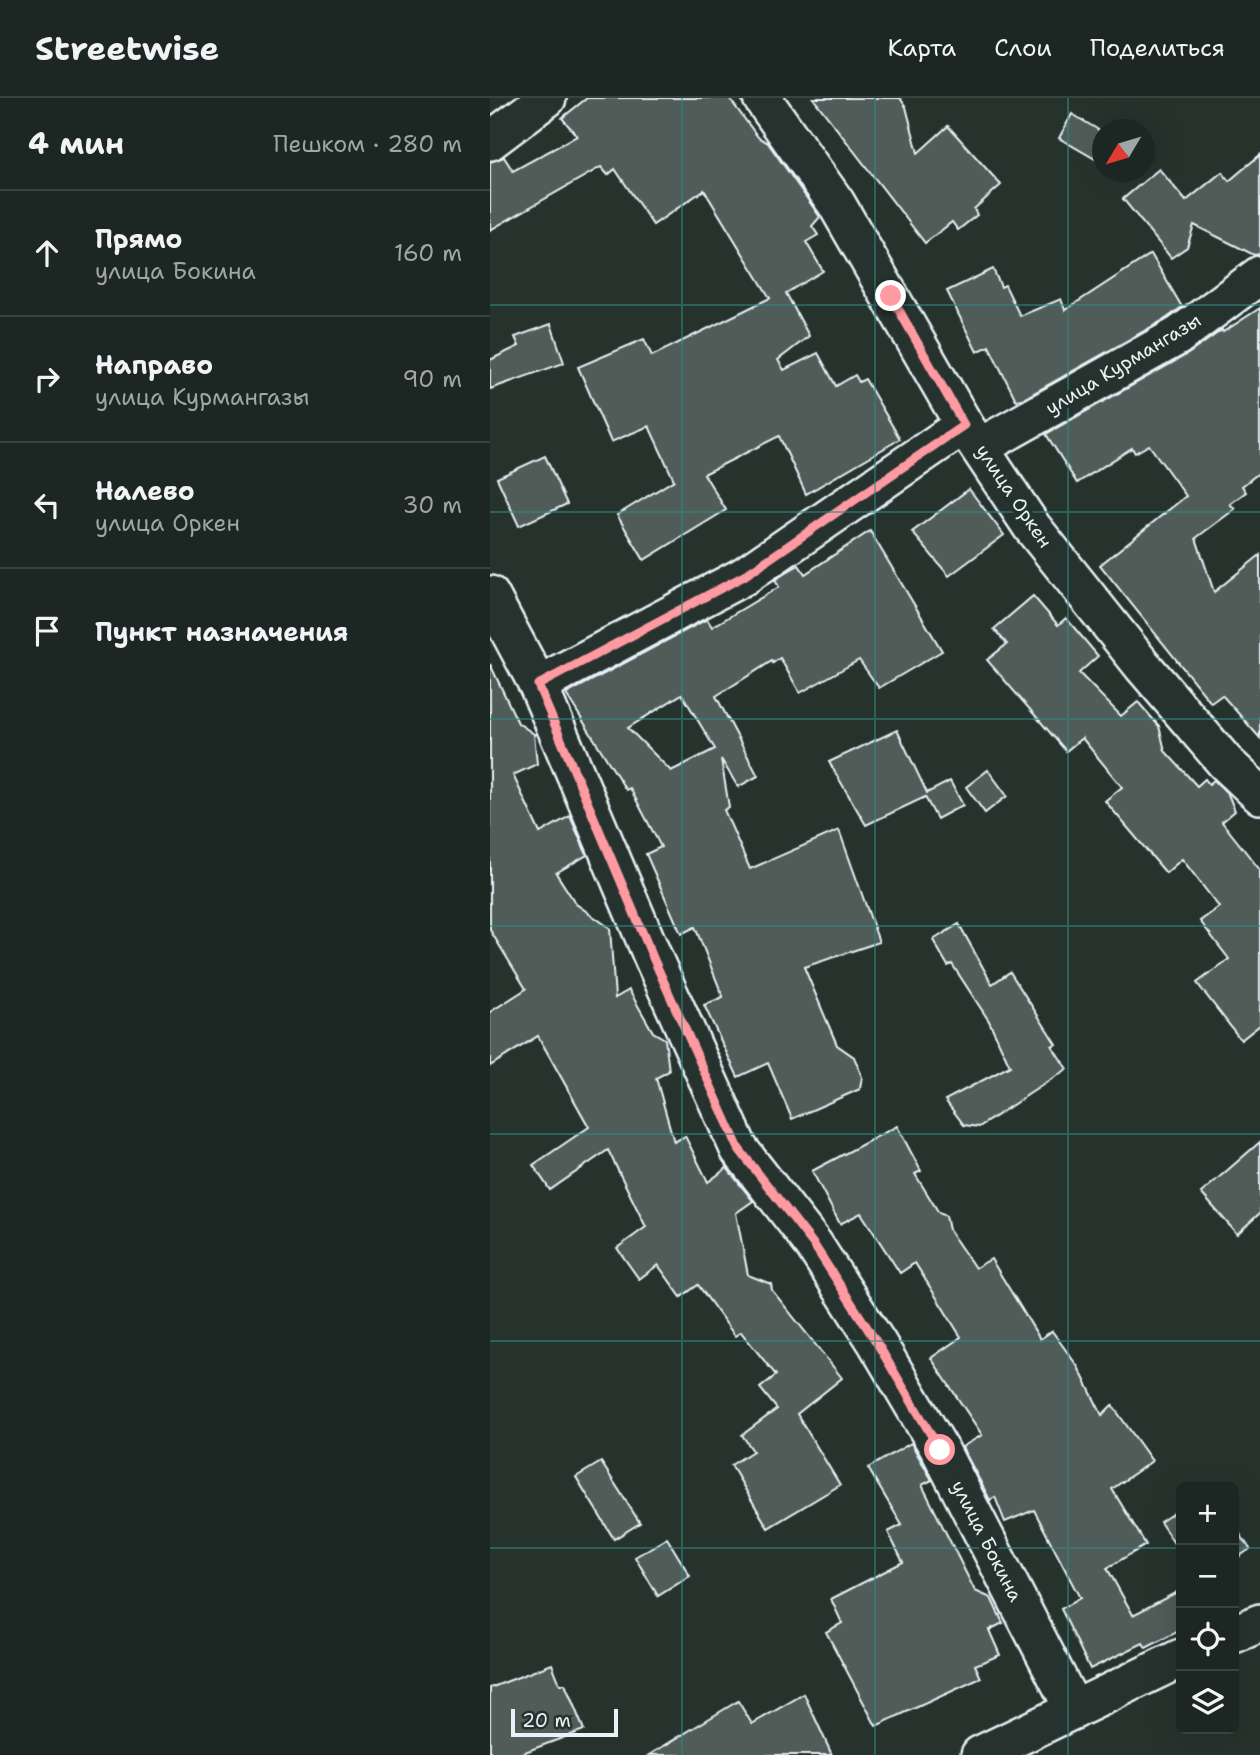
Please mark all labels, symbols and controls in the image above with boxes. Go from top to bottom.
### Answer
text: Streetwise [35,26,219,71]
text: Карта [888,32,956,64]
text: Слои [994,32,1052,64]
text: Поделиться [1090,32,1225,64]
north arrow [1092,119,1155,182]
text: 4 мин [28,123,124,164]
text: Пешком · 280 m [273,129,462,159]
text: Прямо [95,221,183,256]
icon: ahead [28,234,66,272]
text: 160 m [394,238,462,268]
text: улица Бокина [95,256,256,286]
route end [875,280,906,311]
street label: улица Курмангазы [1041,308,1205,420]
text: Направо [95,347,213,382]
icon: right [28,360,66,398]
text: 90 m [402,364,462,394]
text: улица Курмангазы [95,382,309,412]
street label: улица Оркен [970,439,1058,553]
text: Налево [95,473,195,508]
icon: left [28,486,66,524]
text: 30 m [403,490,462,520]
text: улица Оркен [95,508,240,538]
icon: arrive [28,612,66,650]
text: Пункт назначения [95,614,348,649]
route start [924,1434,955,1465]
street label: улица Бокина [946,1476,1028,1606]
map controls [1176,1482,1239,1734]
button: + [1176,1482,1239,1545]
button: − [1176,1545,1239,1608]
button: locate [1176,1608,1239,1671]
button: layers [1176,1671,1239,1734]
scale bar [511,1706,618,1738]
text: 20 m [522,1708,571,1733]

